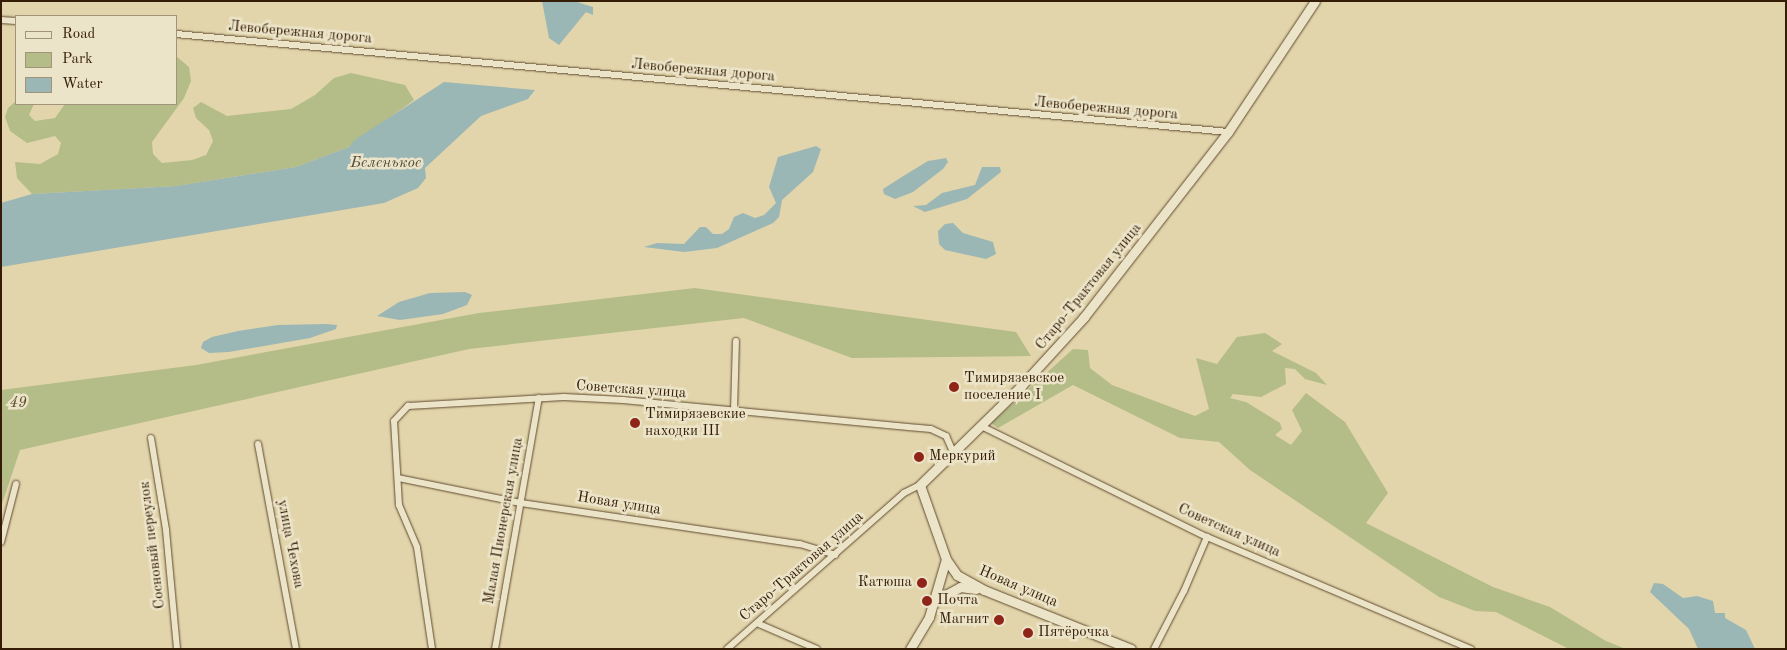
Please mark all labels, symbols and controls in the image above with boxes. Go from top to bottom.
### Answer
legend [15,15,178,105]
street label: Левобережная дорога [227,18,373,48]
text: Road [62,27,95,42]
text: Park [62,52,93,67]
street label: Левобережная дорога [630,56,776,86]
text: Water [62,77,103,92]
street label: Левобережная дорога [1033,94,1179,124]
water label: Беленькое [351,153,421,173]
street label: Старо-Трактовая улица [1032,220,1146,354]
place label: Тимирязевское поселение I [964,369,1064,404]
street label: Советская улица [575,377,687,403]
marker: Тимирязевское поселение I [948,381,960,393]
park label: 49 [9,395,27,413]
place label: Тимирязевские находки III [645,405,746,440]
marker: Тимирязевские находки III [629,417,641,429]
street label: Малая Пионерская улица [480,436,528,606]
place label: Меркурий [929,448,996,466]
marker: Меркурий [913,451,925,463]
street label: Сосновый переулок [136,480,170,610]
street label: Новая улица [576,489,662,519]
street label: улица Чехова [273,498,307,590]
street label: Советская улица [1175,500,1283,562]
street label: Старо-Трактовая улица [736,508,868,626]
street label: Новая улица [976,562,1060,612]
place label: Катюша [858,574,912,592]
marker: Катюша [916,577,928,589]
place label: Почта [937,592,978,610]
marker: Почта [921,595,933,607]
place label: Магнит [939,611,989,629]
marker: Магнит [993,614,1005,626]
place label: Пятёрочка [1038,624,1109,642]
marker: Пятёрочка [1022,627,1034,639]

